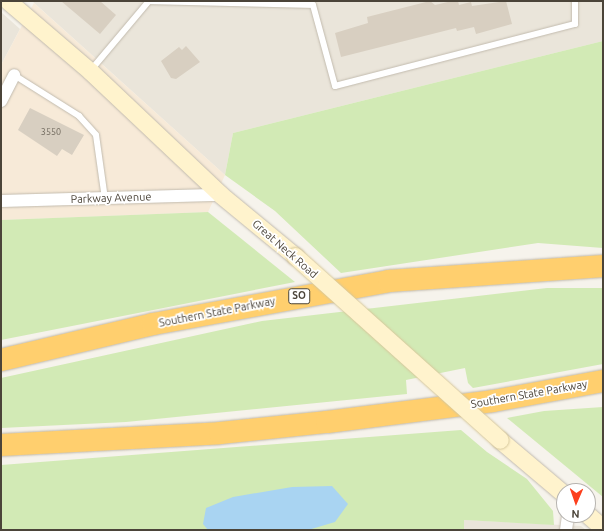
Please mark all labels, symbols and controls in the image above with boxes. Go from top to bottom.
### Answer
house number: 3550 [41,127,61,137]
street label: Parkway Avenue [70,190,152,206]
street label: Great Neck Road [250,217,320,281]
road number: SO [288,288,310,304]
street label: Southern State Parkway [158,294,276,330]
street label: Southern State Parkway [470,377,588,411]
north arrow [556,483,596,523]
text: N [571,508,580,520]

